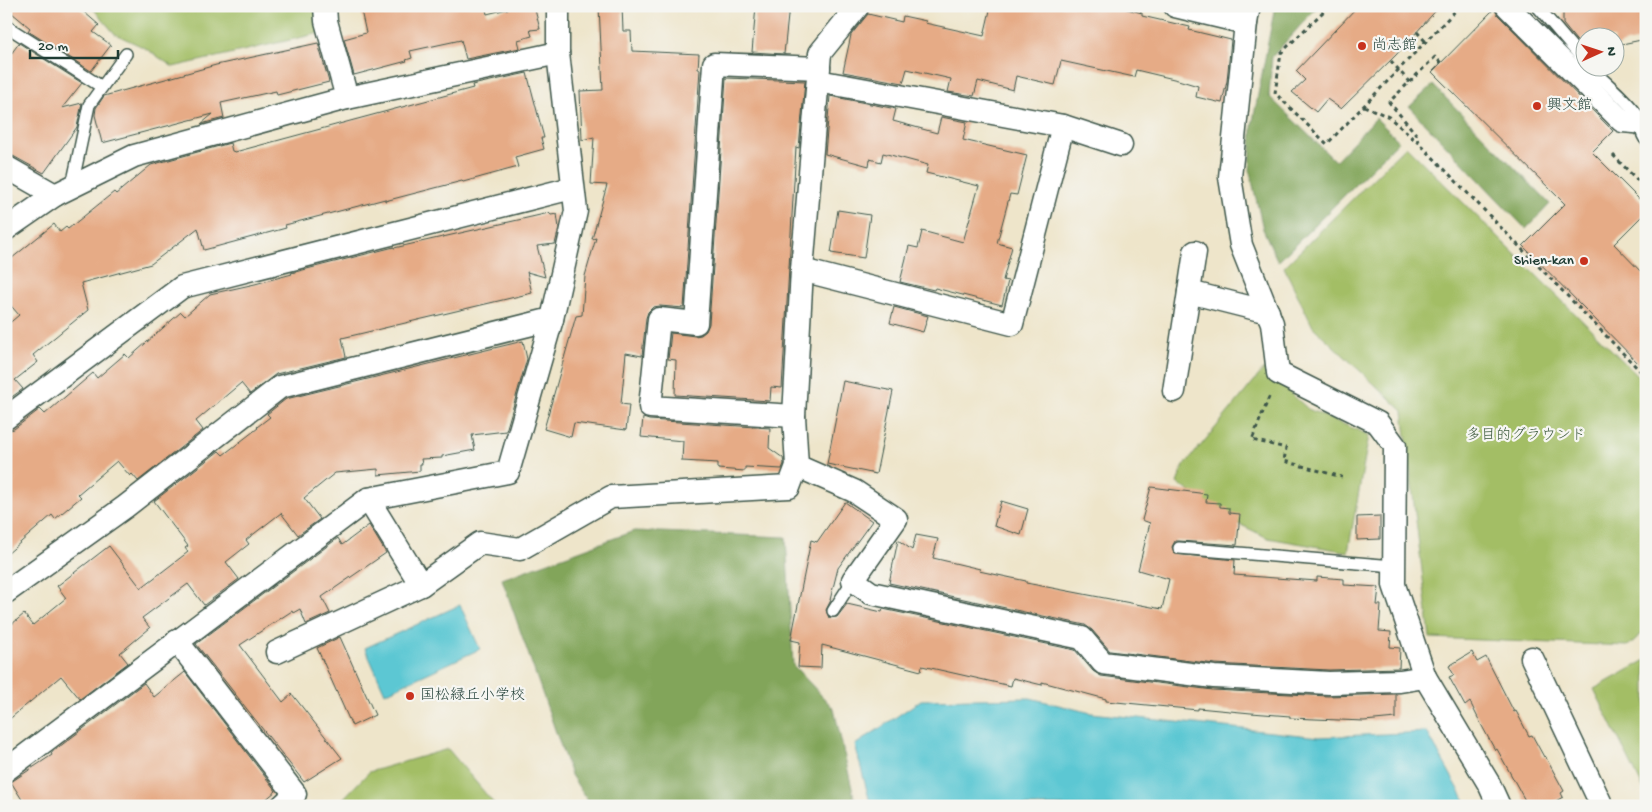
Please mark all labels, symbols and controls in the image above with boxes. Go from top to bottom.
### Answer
scale bar [30,28,118,60]
north arrow [1574,28,1624,78]
place label: 尚志館 [1372,37,1417,55]
text: 20 m [38,38,68,56]
marker: 尚志館 [1356,40,1368,52]
text: N [1602,46,1619,56]
place label: 興文館 [1547,97,1592,115]
marker: 興文館 [1531,100,1543,112]
place label: Shien-kan [1514,252,1574,270]
marker: Shien-kan [1578,255,1590,267]
park label: 多目的グラウンド [1466,426,1586,445]
place label: 国松緑丘小学校 [420,686,525,705]
marker: 国松緑丘小学校 [404,690,416,702]

